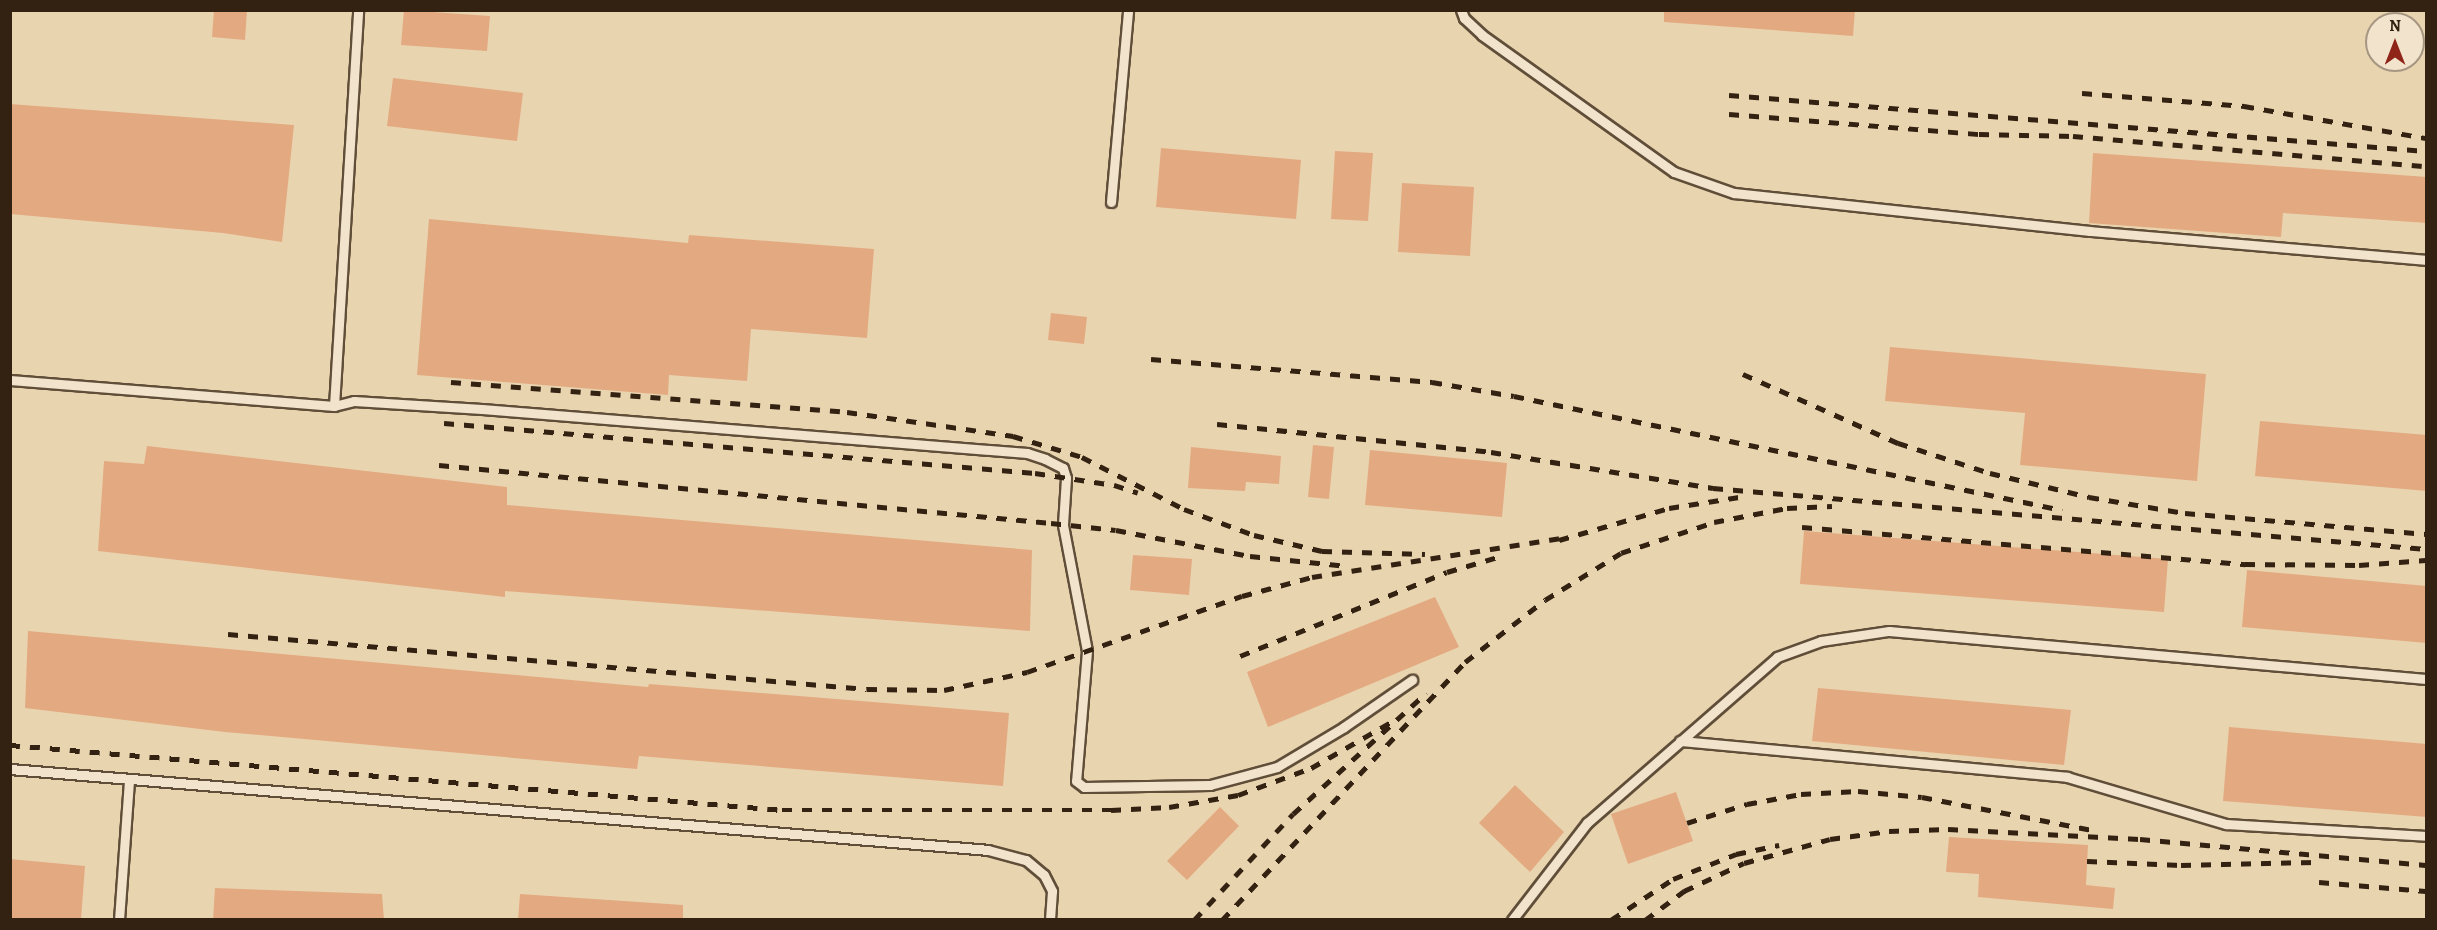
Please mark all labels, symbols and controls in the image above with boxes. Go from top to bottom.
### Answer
north arrow [2365,12,2425,72]
text: N [2389,15,2401,37]

